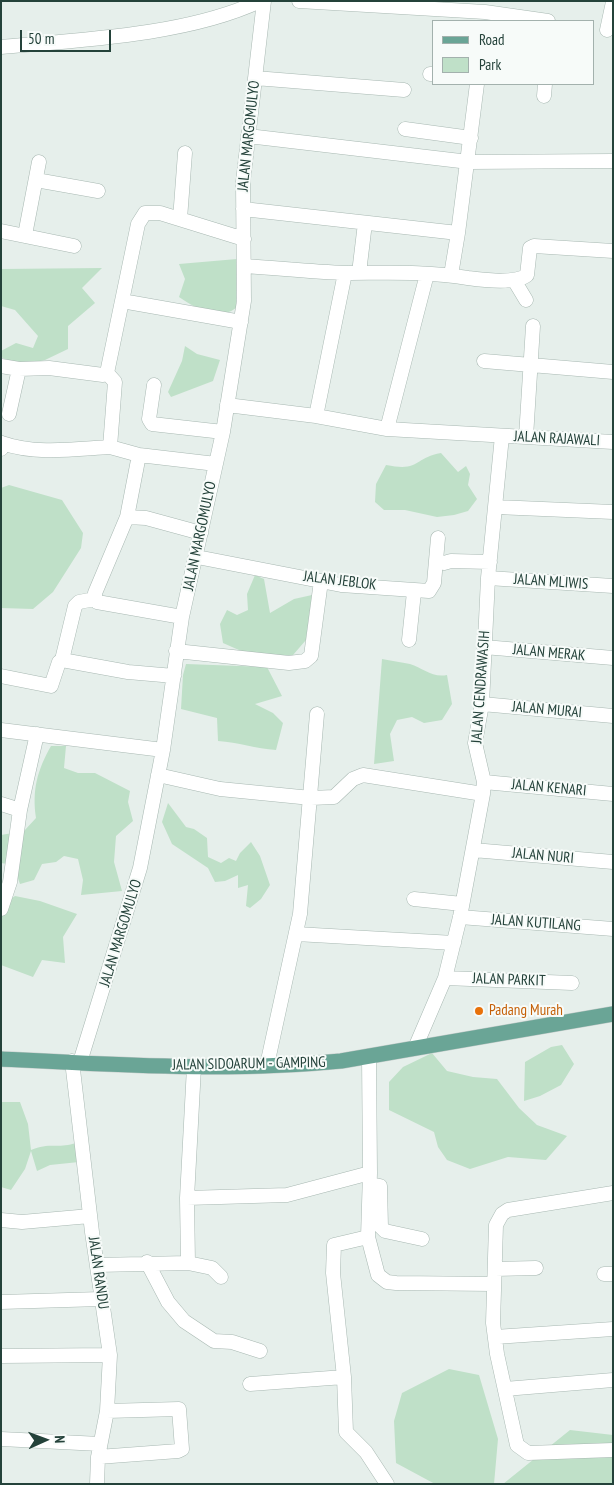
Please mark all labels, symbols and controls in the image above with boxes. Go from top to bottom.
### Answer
scale bar [22,20,114,52]
legend [432,20,594,85]
text: 50 m [28,29,54,48]
text: Road [479,30,505,49]
text: Park [479,55,501,74]
street label: JALAN MARGOMULYO [234,80,264,192]
street label: JALAN RAJAWALI [514,428,600,450]
street label: JALAN MARGOMULYO [180,480,220,592]
street label: JALAN JEBLOK [302,568,378,594]
street label: JALAN MLIWIS [513,570,589,594]
street label: JALAN CENDRAWASIH [468,630,494,744]
street label: JALAN MERAK [512,641,586,665]
street label: JALAN MURAI [511,698,583,722]
street label: JALAN KENARI [511,776,587,800]
street label: JALAN NURI [511,844,575,868]
street label: JALAN MARGOMULYO [96,877,146,989]
street label: JALAN KUTILANG [491,911,581,935]
street label: JALAN PARKIT [472,970,546,990]
place label: Padang Murah [489,1002,563,1020]
marker: Padang Murah [473,1005,485,1017]
street label: JALAN SIDOARUM - GAMPING [172,1054,326,1074]
street label: JALAN RANDU [84,1236,112,1310]
north arrow [20,1415,70,1465]
text: N [51,1435,69,1444]

